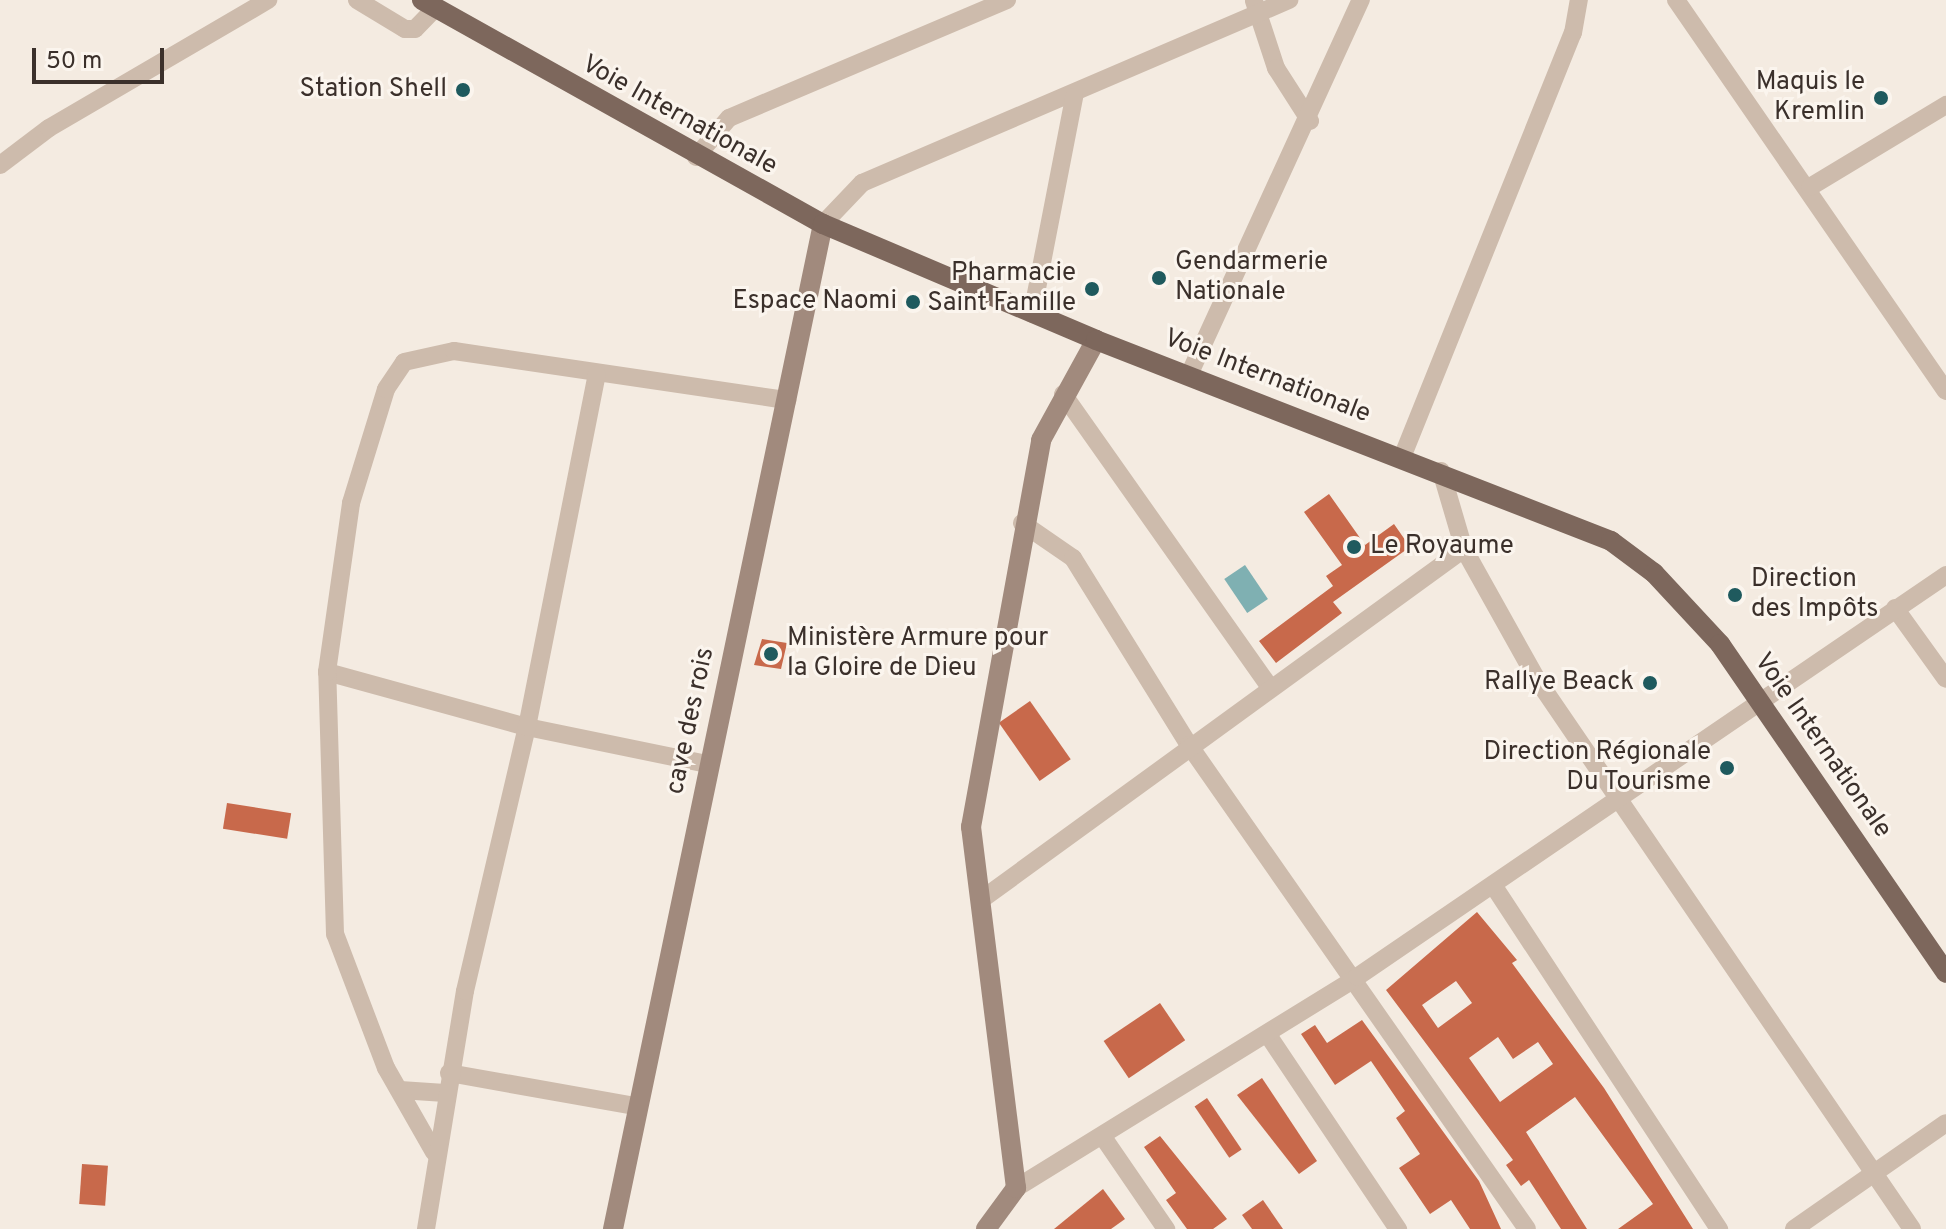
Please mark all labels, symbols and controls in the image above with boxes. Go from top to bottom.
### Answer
scale bar [36,32,168,82]
text: 50 m [46,47,102,77]
street label: Voie Internationale [576,49,782,183]
place label: Maquis le Kremlin [1756,67,1865,128]
place label: Station Shell [300,74,447,106]
marker: Station Shell [454,81,472,99]
marker: Maquis le Kremlin [1872,89,1890,107]
place label: Gendarmerie Nationale [1175,247,1328,308]
place label: Pharmacie Saint Famille [927,258,1076,320]
marker: Gendarmerie Nationale [1150,269,1168,287]
marker: Pharmacie Saint Famille [1083,280,1101,298]
place label: Espace Naomi [733,286,897,318]
marker: Espace Naomi [904,293,922,311]
street label: Voie Internationale [1159,323,1375,431]
place label: Le Royaume [1370,531,1514,563]
marker: Le Royaume [1345,538,1363,556]
place label: Direction des Impôts [1751,564,1879,626]
marker: Direction des Impôts [1726,586,1744,604]
place label: Ministère Armure pour la Gloire de Dieu [787,623,1049,684]
street label: cave des rois [660,645,722,797]
marker: Ministère Armure pour la Gloire de Dieu [762,645,780,663]
street label: Voie Internationale [1747,647,1897,845]
place label: Rallye Beack [1484,667,1634,699]
marker: Rallye Beack [1641,674,1659,692]
place label: Direction Régionale Du Tourisme [1483,737,1711,798]
marker: Direction Régionale Du Tourisme [1718,759,1736,777]

